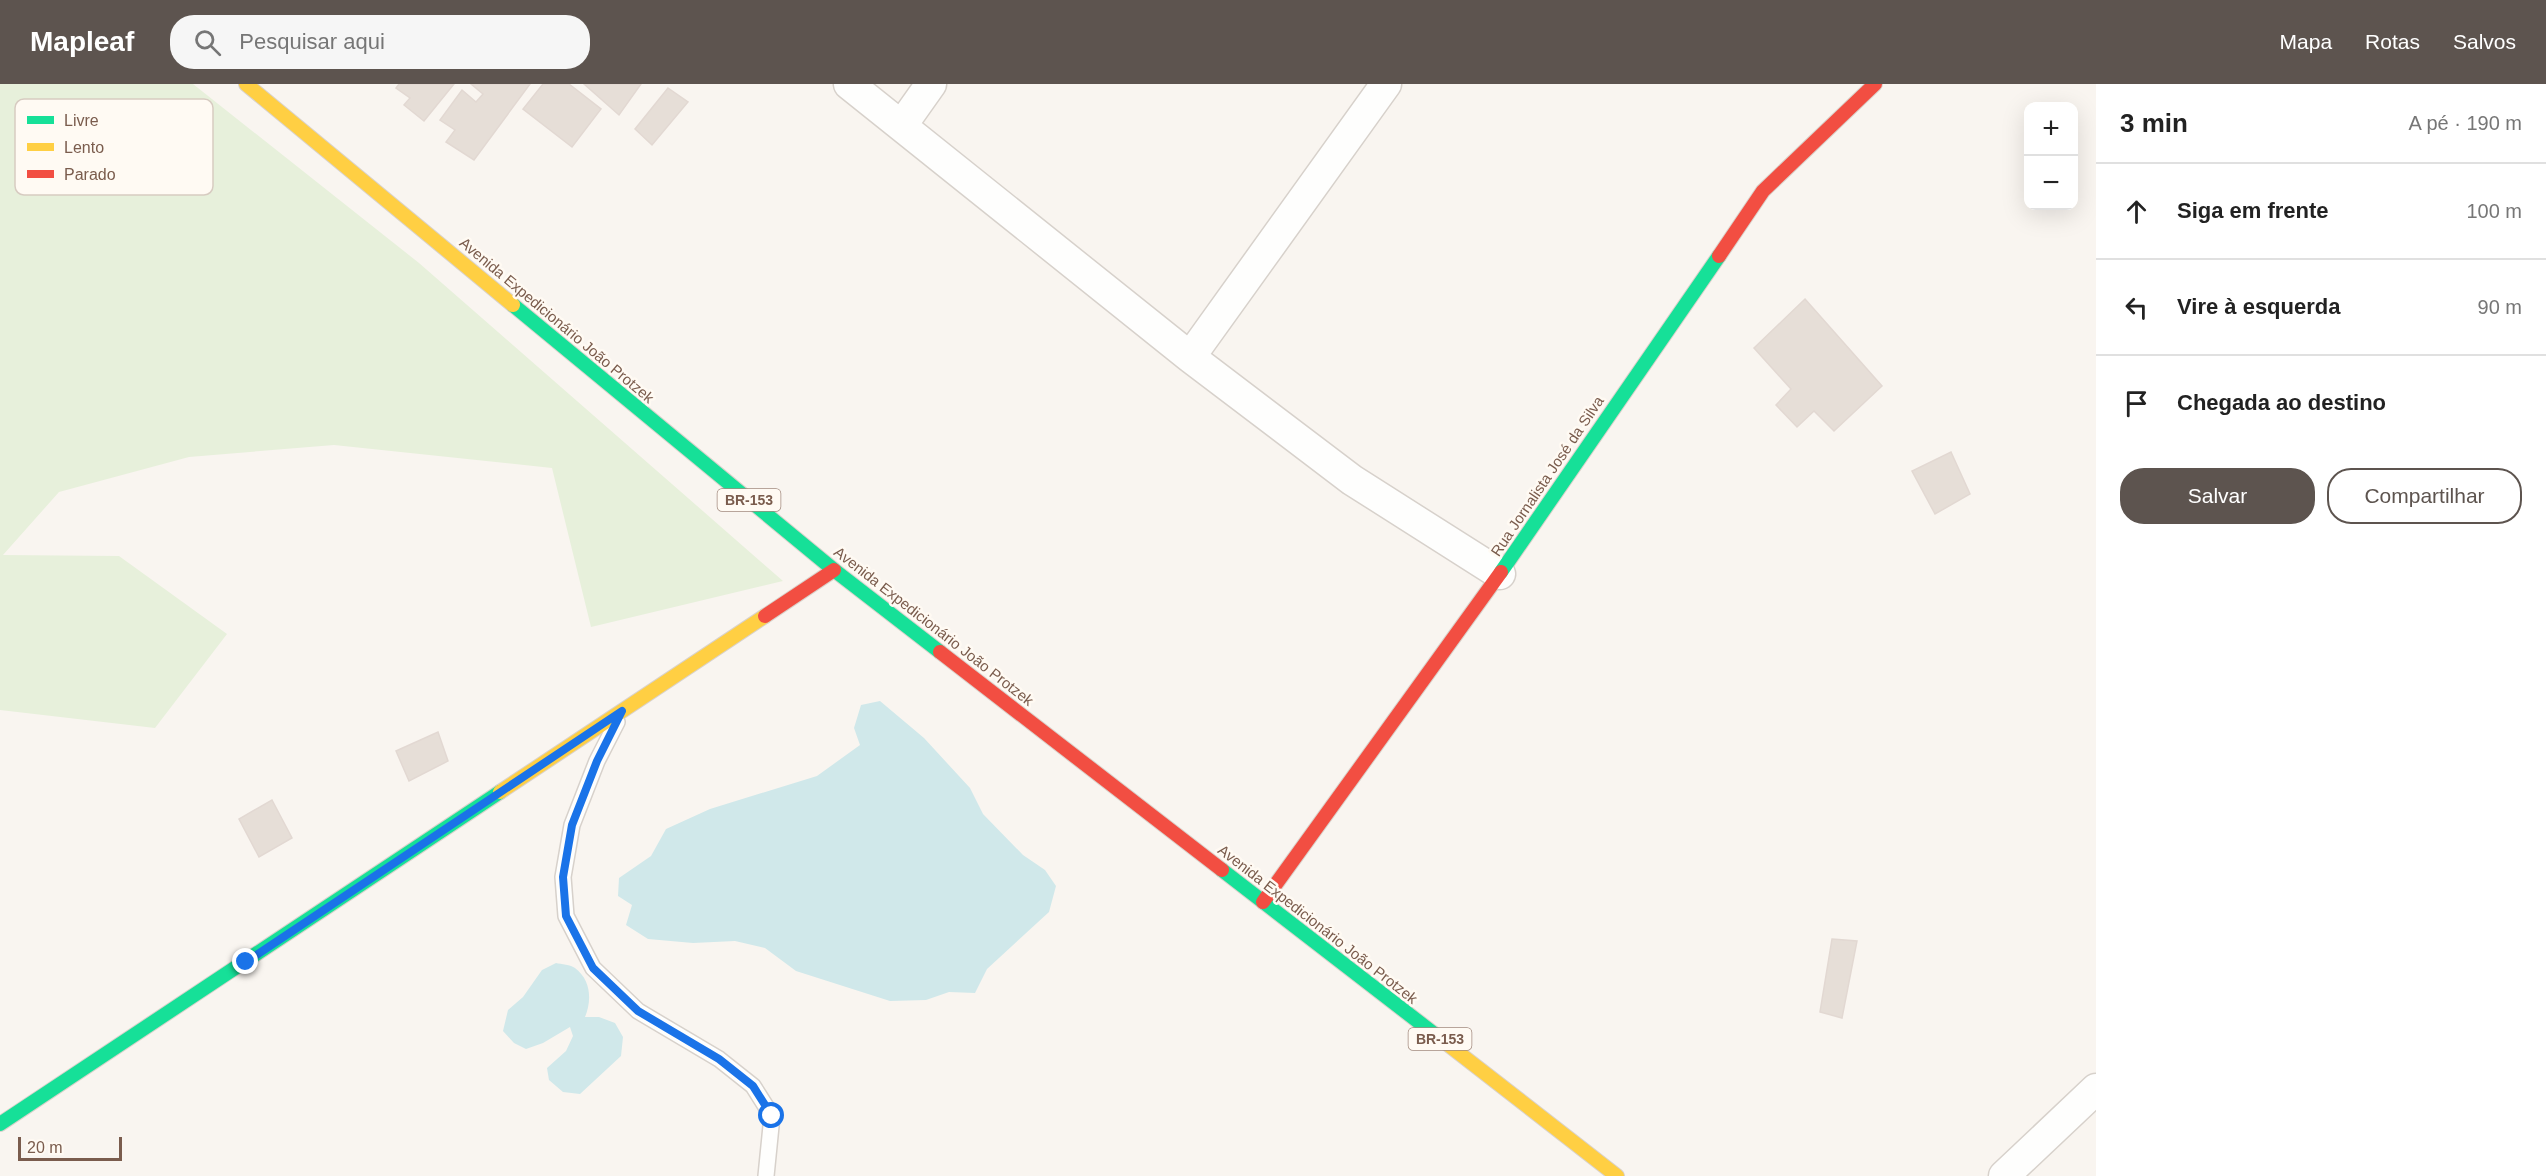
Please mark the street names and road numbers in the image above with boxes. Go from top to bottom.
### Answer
street label: Avenida Expedicionário João Protzek [456,234,658,407]
street label: Rua Jornalista José da Silva [1487,392,1607,559]
road number: BR-153 [718,489,780,511]
street label: Avenida Expedicionário João Protzek [831,543,1037,709]
street label: Avenida Expedicionário João Protzek [1215,841,1421,1007]
road number: BR-153 [1408,1028,1472,1050]

